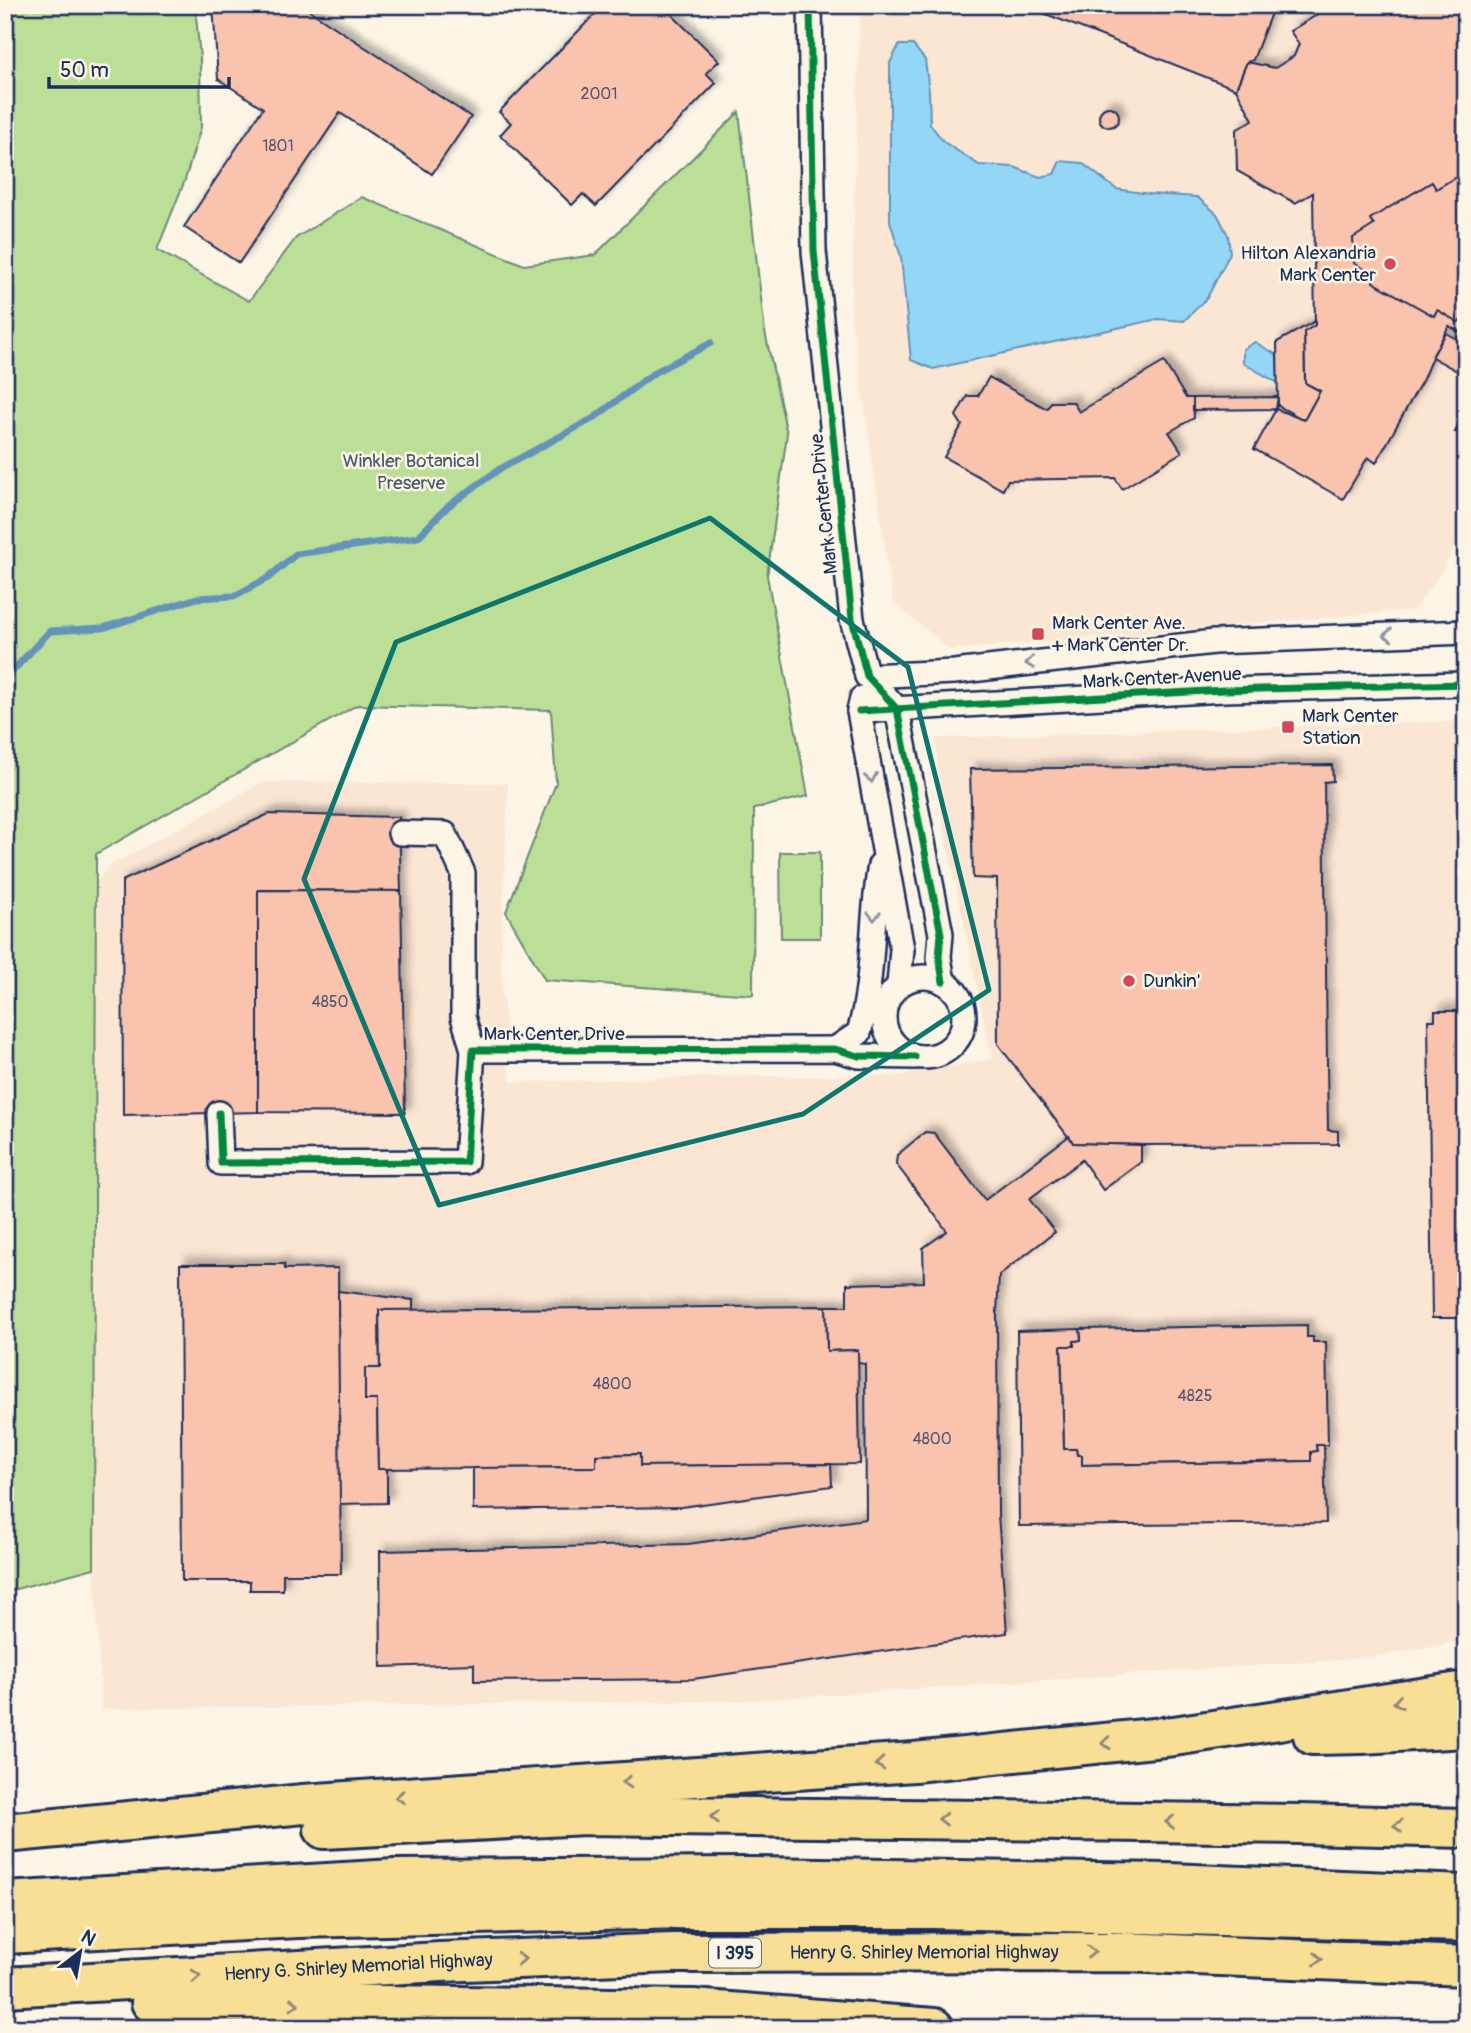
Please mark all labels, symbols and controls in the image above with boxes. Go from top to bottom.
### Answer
scale bar [49,46,229,90]
text: 50 m [60,57,109,84]
house number: 2001 [580,84,618,104]
house number: 1801 [262,136,294,156]
place label: Hilton Alexandria Mark Center [1240,241,1376,287]
marker: Hilton Alexandria Mark Center [1382,256,1398,272]
street label: Mark Center Drive [805,432,843,575]
park label: Winkler Botanical Preserve [343,449,479,495]
place label: Mark Center Ave. + Mark Center Dr. [1051,611,1189,657]
marker: Mark Center Ave. + Mark Center Dr. [1030,626,1046,642]
one-way arrow [1382,627,1393,642]
one-way arrow [1024,656,1036,671]
street label: Mark Center Avenue [1082,662,1243,694]
place label: Mark Center Station [1302,704,1399,750]
marker: Mark Center Station [1280,719,1296,735]
one-way arrow [863,772,878,784]
one-way arrow [866,911,882,922]
place label: Dunkin' [1143,969,1201,993]
marker: Dunkin' [1121,973,1137,989]
house number: 4850 [312,992,349,1012]
street label: Mark Center Drive [483,1022,625,1046]
house number: 4800 [592,1374,632,1394]
house number: 4825 [1178,1386,1212,1406]
house number: 4800 [912,1429,952,1449]
one-way arrow [1392,1694,1404,1709]
one-way arrow [1100,1735,1111,1750]
one-way arrow [874,1757,885,1772]
one-way arrow [621,1774,632,1789]
one-way arrow [394,1790,405,1805]
one-way arrow [709,1809,720,1824]
one-way arrow [937,1812,948,1827]
one-way arrow [1164,1814,1175,1830]
one-way arrow [1392,1819,1403,1834]
north arrow [46,1918,116,1988]
text: N [77,1925,100,1952]
road number: I 395 [709,1938,761,1968]
street label: Henry G. Shirley Memorial Highway [790,1940,1059,1965]
one-way arrow [1086,1944,1097,1960]
street label: Henry G. Shirley Memorial Highway [223,1948,493,1986]
one-way arrow [515,1951,526,1966]
one-way arrow [1313,1952,1324,1967]
one-way arrow [190,1969,201,1984]
one-way arrow [289,1996,300,2012]

